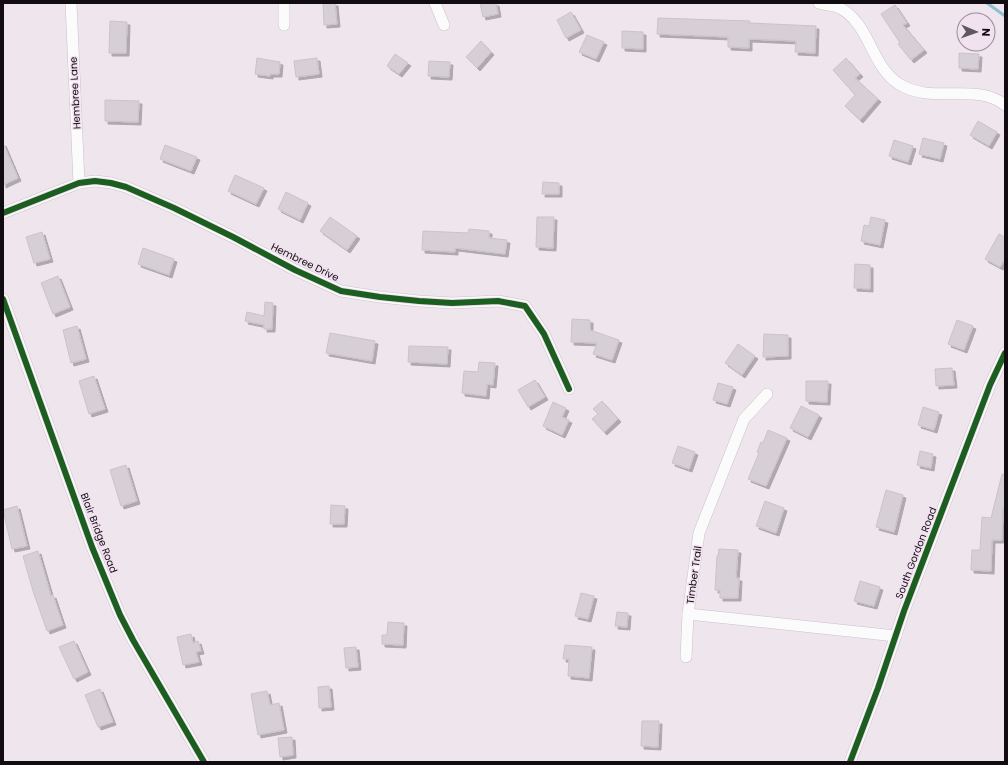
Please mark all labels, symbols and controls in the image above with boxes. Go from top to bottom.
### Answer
north arrow [956,12,996,52]
text: N [978,28,994,37]
street label: Hembree Lane [66,56,84,130]
street label: Hembree Drive [268,239,342,285]
street label: Blair Bridge Road [77,491,121,575]
street label: South Gordon Road [892,505,940,601]
street label: Timber Trail [683,545,705,605]

